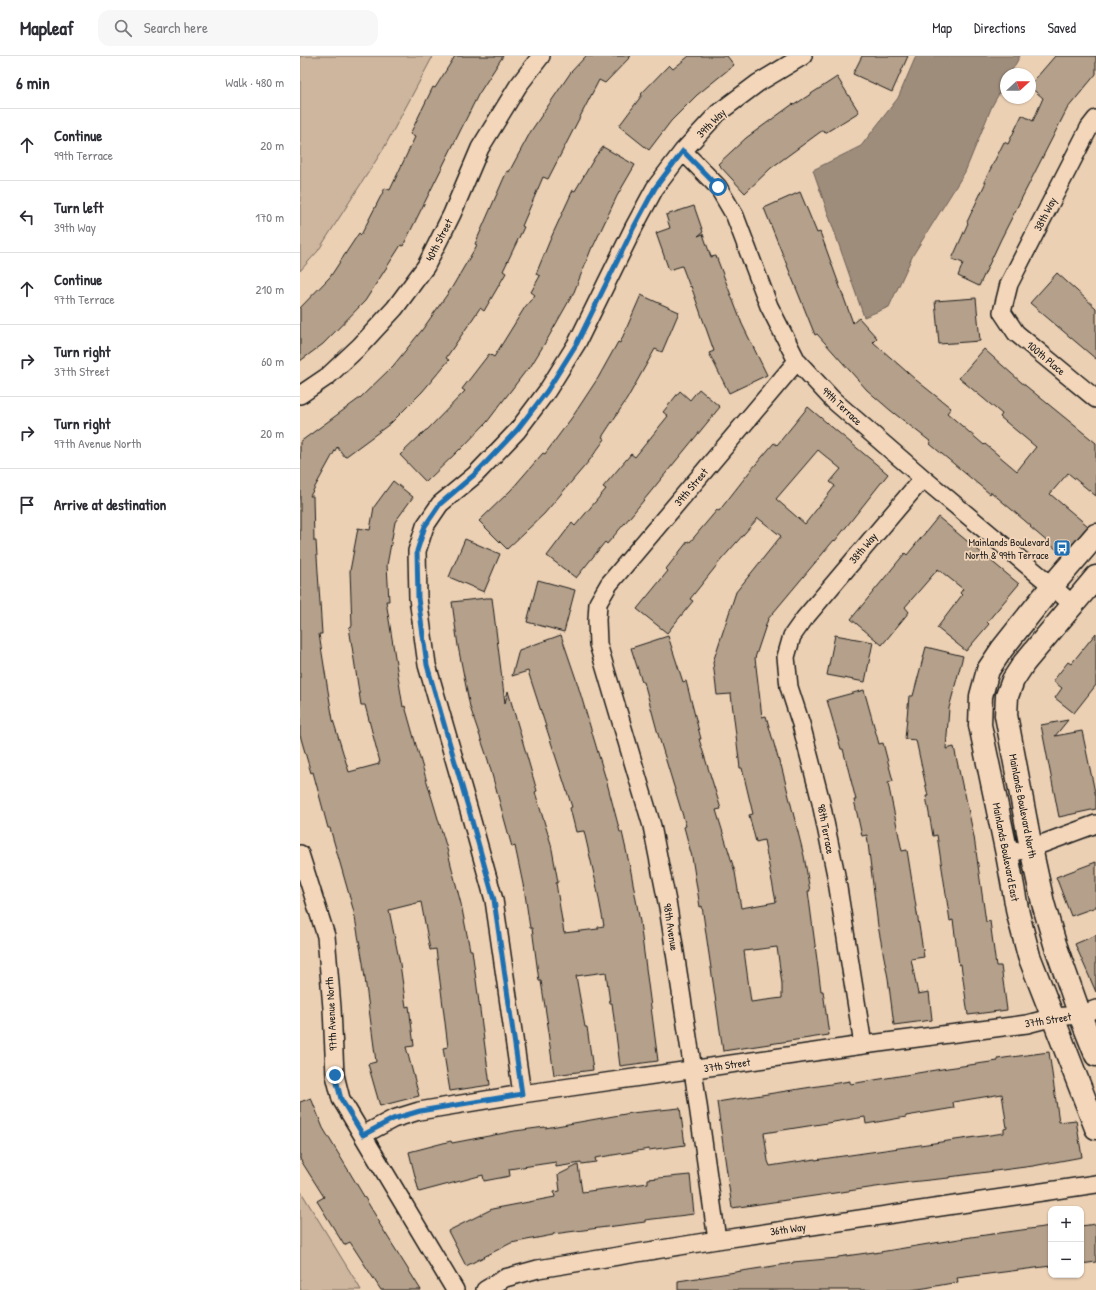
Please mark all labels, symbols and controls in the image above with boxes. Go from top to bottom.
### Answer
search box [98,10,378,46]
text: Mapleaf [20,15,74,41]
icon: search [112,17,134,39]
text: Search here [144,17,208,38]
text: Map [932,18,952,37]
text: Directions [974,18,1025,37]
text: Saved [1047,18,1076,37]
north arrow [1000,68,1036,104]
text: 6 min [16,71,50,94]
text: Walk · 480 m [225,73,284,91]
street label: 39th Way [693,105,729,141]
text: Continue [54,125,102,146]
icon: ahead [16,134,38,156]
text: 20 m [260,136,284,154]
text: 99th Terrace [54,146,113,164]
route start [709,178,727,196]
street label: 38th Way [1031,194,1060,233]
text: Turn left [54,197,104,218]
icon: left [16,206,38,228]
text: 170 m [255,208,284,226]
street label: 40th Street [422,216,456,263]
text: 39th Way [54,218,96,236]
text: Continue [54,269,102,290]
icon: ahead [16,278,38,300]
text: 210 m [256,280,284,298]
text: 97th Terrace [54,290,115,308]
street label: 100th Place [1024,338,1069,379]
text: Turn right [54,341,110,362]
icon: right [16,350,38,372]
text: 60 m [261,352,284,370]
text: 37th Street [54,362,109,380]
street label: 99th Terrace [819,384,865,429]
text: Turn right [54,413,110,434]
icon: right [16,422,38,444]
text: 20 m [260,424,284,442]
text: 97th Avenue North [54,434,141,452]
street label: 39th Street [671,465,711,509]
icon: arrive [16,494,38,516]
text: Arrive at destination [54,494,166,515]
street label: 38th Way [846,529,880,566]
place label: Mainlands Boulevard North & 99th Terrace [965,535,1050,562]
bus stop icon: Mainlands Boulevard North & 99th Terrace [1052,538,1072,558]
street label: Mainlands Boulevard North [1006,753,1040,860]
street label: Mainlands Boulevard East [990,801,1022,903]
street label: 98th Terrace [814,803,838,856]
street label: 98th Avenue [660,902,682,952]
street label: 97th Avenue North [322,976,340,1051]
street label: 37th Street [1024,1009,1072,1031]
street label: 37th Street [703,1055,751,1075]
route end [326,1066,344,1084]
map controls [1048,1206,1084,1278]
button: + [1048,1206,1084,1242]
street label: 36th Way [769,1220,807,1238]
button: − [1048,1242,1084,1278]

